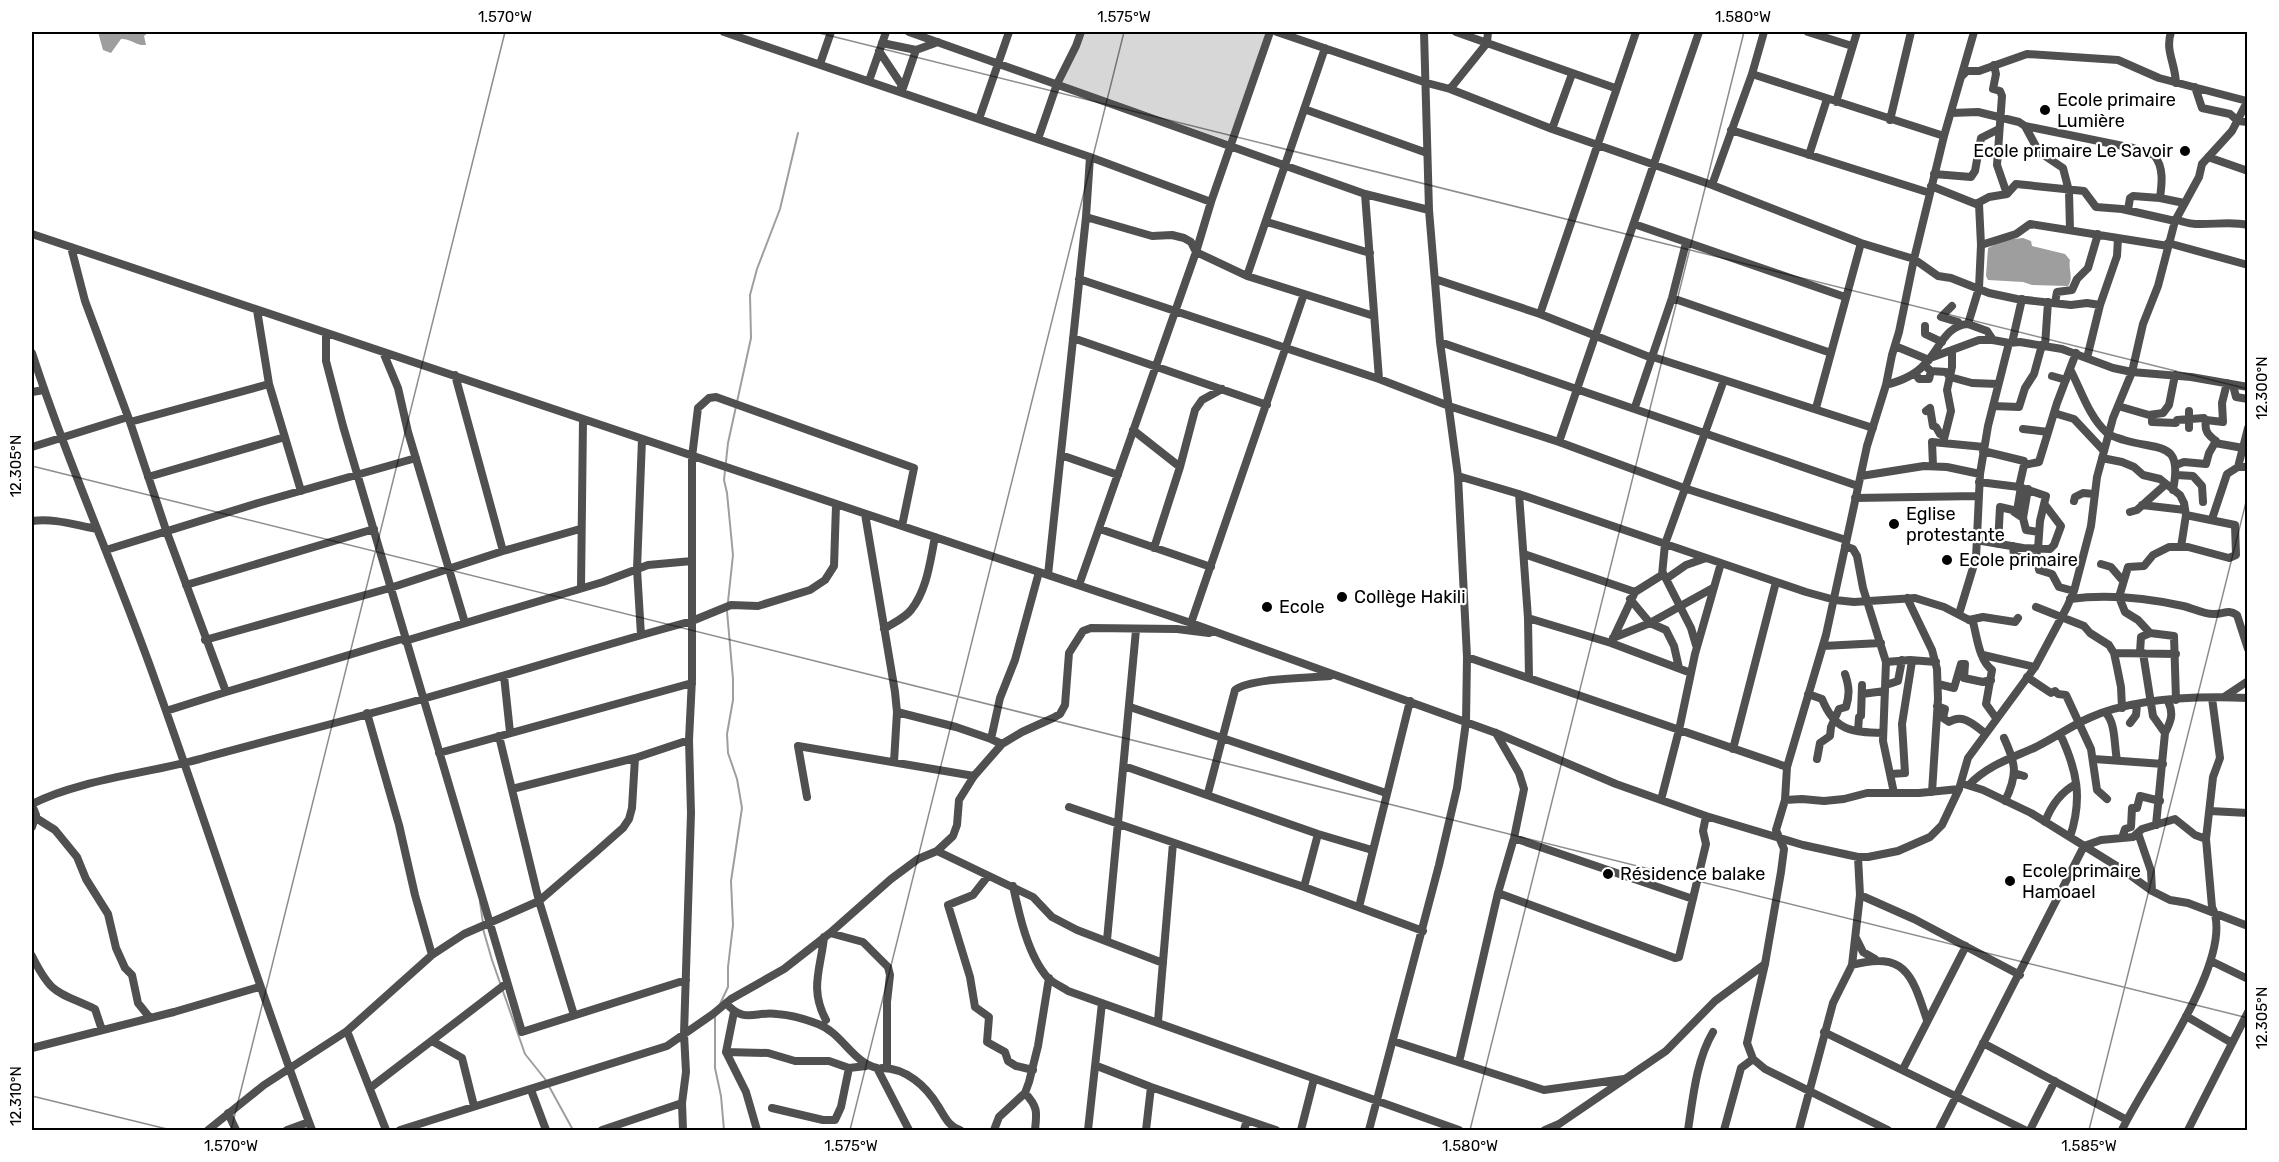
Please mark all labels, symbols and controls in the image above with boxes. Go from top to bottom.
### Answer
text: 1.570°W [478,8,532,26]
text: 1.575°W [1097,8,1151,26]
text: 1.580°W [1715,8,1771,26]
place label: Ecole primaire Lumière [2057,89,2176,132]
marker: Ecole primaire Lumière [2038,103,2052,117]
place label: Ecole primaire Le Savoir [1973,140,2173,162]
marker: Ecole primaire Le Savoir [2178,144,2192,158]
text: 12.300°N [2253,356,2271,420]
text: 12.305°N [7,435,25,497]
place label: Eglise protestante [1906,503,2005,546]
marker: Eglise protestante [1887,517,1901,531]
place label: Ecole primaire [1959,549,2078,571]
marker: Ecole primaire [1940,553,1954,567]
place label: Collège Hakili [1354,586,1466,608]
marker: Collège Hakili [1335,590,1349,604]
place label: Ecole [1279,596,1325,618]
marker: Ecole [1260,600,1274,614]
place label: Ecole primaire Hamoael [2022,860,2141,903]
place label: Résidence balake [1620,863,1765,885]
marker: Résidence balake [1601,867,1615,881]
marker: Ecole primaire Hamoael [2003,874,2017,888]
text: 12.305°N [2253,987,2271,1049]
text: 12.310°N [7,1066,25,1126]
text: 1.570°W [204,1137,258,1155]
text: 1.575°W [824,1137,878,1155]
text: 1.580°W [1442,1137,1498,1155]
text: 1.585°W [2061,1137,2117,1155]

